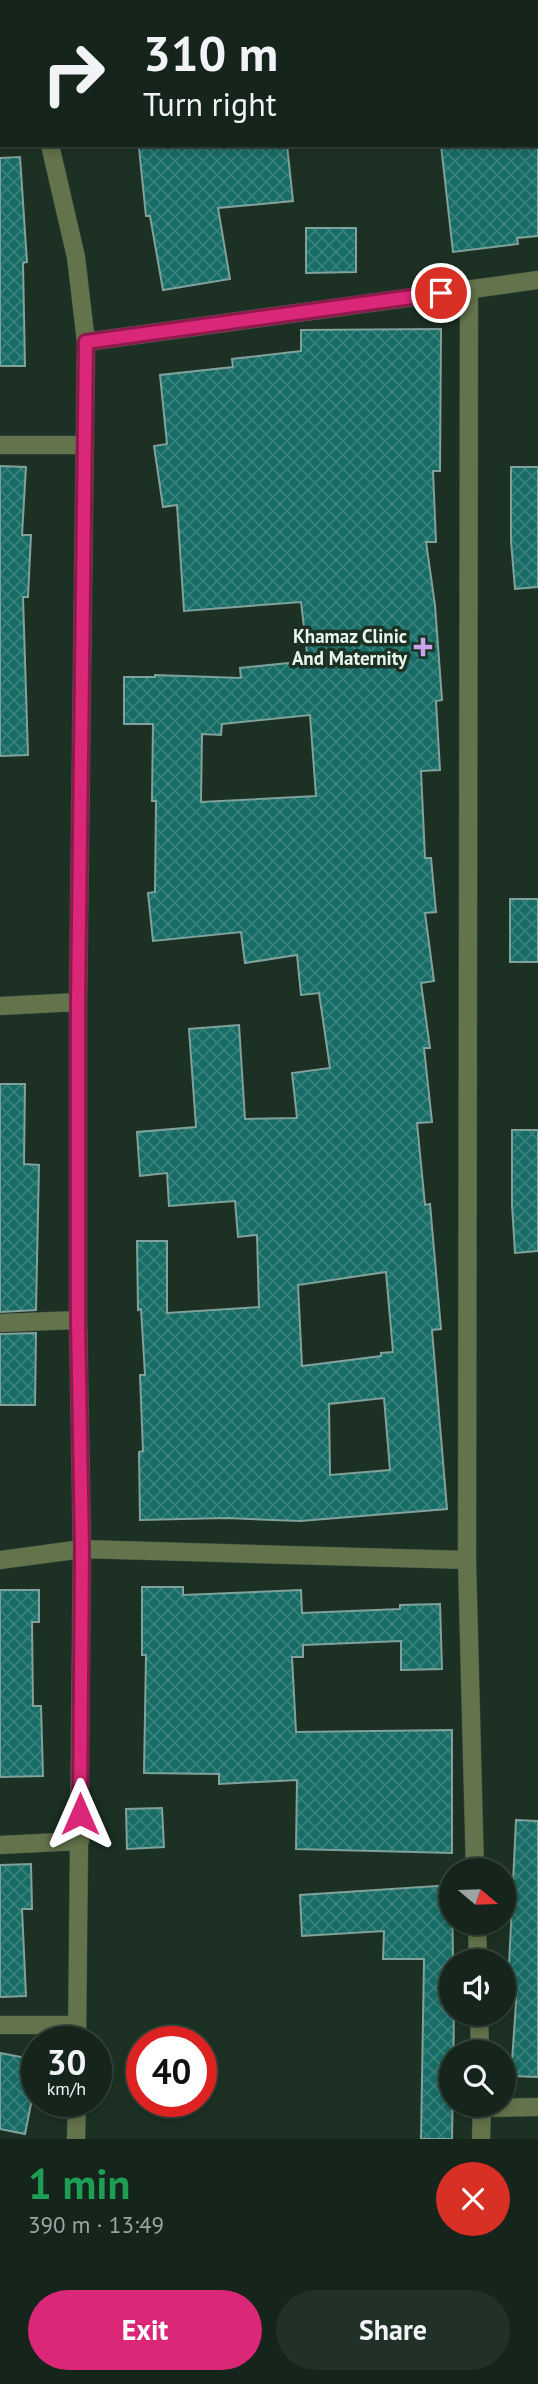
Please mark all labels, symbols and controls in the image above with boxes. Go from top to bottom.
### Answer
text: 310 m [143,21,278,85]
icon: right [28,28,119,119]
text: Turn right [143,83,277,125]
pin [411,263,471,323]
icon: arrive [422,274,460,312]
place label: Khamaz Clinic And Maternity [292,624,408,670]
marker: Khamaz Clinic And Maternity [413,637,433,657]
position arrow [43,1777,117,1851]
north arrow [439,1858,516,1936]
map controls [439,1858,516,2117]
button: sound [439,1949,516,2026]
speed limit sign: 40 [126,2026,217,2117]
text: 30 [47,2039,86,2085]
button: search [439,2040,516,2117]
text: km/h [47,2077,86,2100]
text: 1 min [28,2156,130,2211]
button: close [436,2162,510,2236]
text: 390 m · 13:49 [28,2210,164,2239]
button: Exit [28,2290,262,2370]
button: Share [276,2290,510,2370]

